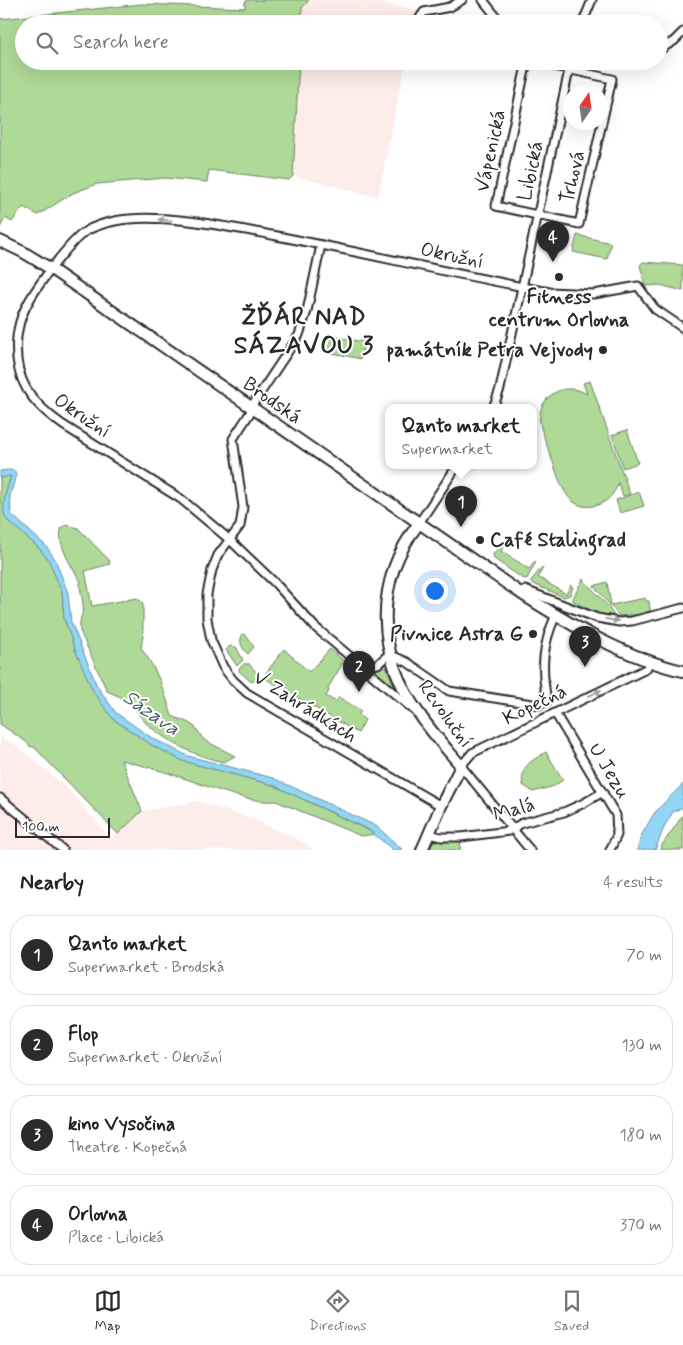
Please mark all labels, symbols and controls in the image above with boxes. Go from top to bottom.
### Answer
search box [15,15,668,70]
icon: search [33,29,61,57]
text: Search here [73,30,169,55]
north arrow [563,85,608,130]
street label: Vápenická [469,107,513,195]
street label: Libická [511,138,551,204]
street label: Trhová [554,148,592,206]
one-way arrow [157,216,173,224]
pin: 4 [537,221,569,262]
street label: Okružní [418,236,486,276]
marker: Fitness centrum Orlovna [553,271,565,283]
place label: Fitness centrum Orlovna [489,284,629,334]
district label: ŽĎÁR NAD SÁZAVOU 3 [234,301,374,363]
place label: památník Petra Vejvody [386,337,593,364]
marker: památník Petra Vejvody [597,344,609,356]
street label: Brodská [237,371,307,431]
street label: Okružní [48,387,116,445]
popup [385,404,537,469]
text: Qanto market [402,414,520,439]
text: Supermarket [402,439,493,460]
pin: 1 [445,486,477,527]
place label: Café Stalingrad [490,527,626,556]
marker: Café Stalingrad [474,534,486,546]
your location [422,578,448,604]
one-way arrow [604,617,620,625]
place label: Pivnice Astra G [390,621,523,648]
pin: 3 [569,626,601,667]
marker: Pivnice Astra G [527,628,539,640]
pin: 2 [343,651,375,692]
street label: V Zahrádkách [248,664,362,750]
street label: Revoluční [411,674,479,754]
street label: Kopečná [498,678,572,732]
water label: Sázava [117,683,185,743]
one-way arrow [588,689,603,698]
street label: U Jezu [582,738,636,804]
street label: Malá [490,791,538,829]
scale bar [15,815,110,838]
text: 100 m [22,818,60,836]
text: Nearby [20,869,84,897]
text: 4 results [603,872,663,893]
text: Qanto market [68,932,187,957]
text: 1 [33,945,41,966]
text: 70 m [626,945,662,966]
text: Supermarket · Brodská [68,957,225,978]
text: Flop [68,1022,98,1047]
text: 2 [33,1035,41,1056]
text: 130 m [621,1035,662,1056]
text: Supermarket · Okružní [68,1047,223,1068]
text: kino Vysočina [68,1112,175,1137]
text: 3 [33,1125,41,1146]
text: 180 m [619,1125,662,1146]
text: Theatre · Kopečná [68,1137,187,1158]
text: Orlovna [68,1202,128,1227]
text: 4 [32,1215,42,1236]
text: 370 m [620,1215,662,1236]
text: Place · Libická [68,1227,164,1248]
tab: Map [94,1287,122,1335]
tab: Directions [309,1287,367,1335]
tab: Saved [554,1287,589,1335]

